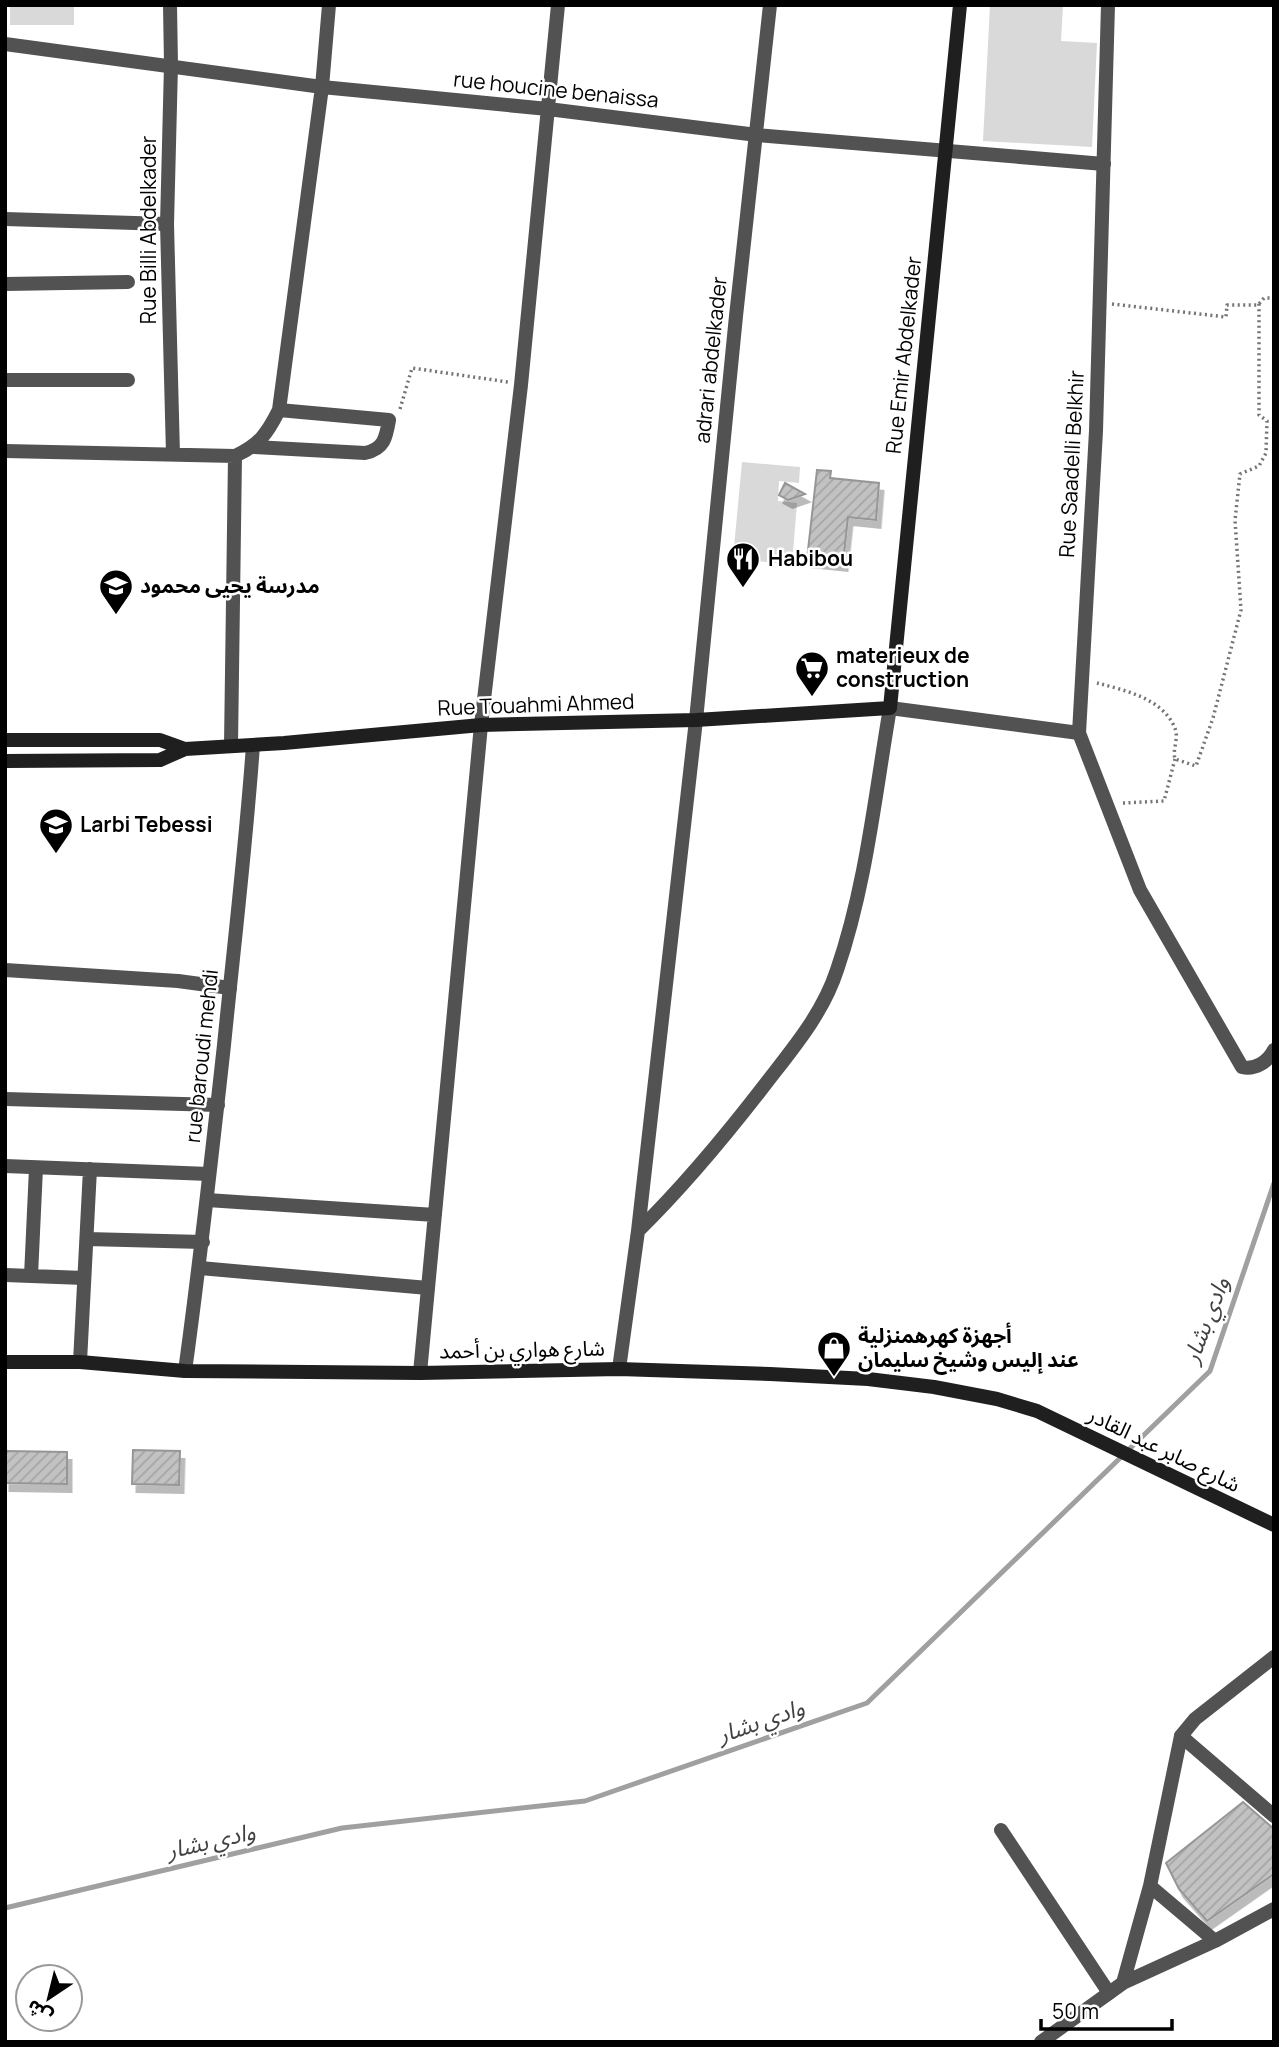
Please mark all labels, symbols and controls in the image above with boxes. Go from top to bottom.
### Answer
street label: rue houcine benaissa [452,64,660,114]
street label: Rue Billi Abdelkader [134,135,162,324]
street label: Rue Emir Abdelkader [879,254,927,455]
street label: adrari abdelkader [687,275,733,445]
street label: Rue Saadelli Belkhir [1052,369,1090,558]
restaurant icon: Habibou [724,540,762,589]
place label: Habibou [768,544,853,572]
school or university icon: مدرسة يحيى محمود [97,567,135,616]
place label: مدرسة يحيى محمود [140,571,320,599]
place label: materieux de construction [836,641,970,693]
supermarket icon: materieux de construction [793,649,831,698]
street label: Rue Touahmi Ahmed [437,687,635,721]
school or university icon: Larbi Tebessi [37,806,75,855]
place label: Larbi Tebessi [80,810,213,838]
street label: rue baroudi mehdi [178,968,224,1144]
water label: وادي بشار [1173,1272,1239,1370]
place label: أجهزة كهرهمنزلية عند إليس وشيخ سليمان [858,1321,1079,1375]
shop icon: أجهزة كهرهمنزلية عند إليس وشيخ سليمان [815,1329,853,1378]
street label: شارع هواري بن أحمد [439,1334,605,1367]
street label: شارع صابر عبد القادر [1082,1400,1245,1500]
water label: وادي بشار [711,1690,809,1754]
water label: وادي بشار [162,1814,259,1869]
north arrow [14,1963,84,2033]
scale bar [1041,1988,1172,2032]
text: ش [21,1994,57,2030]
text: 50 m [1052,1997,1099,2025]

